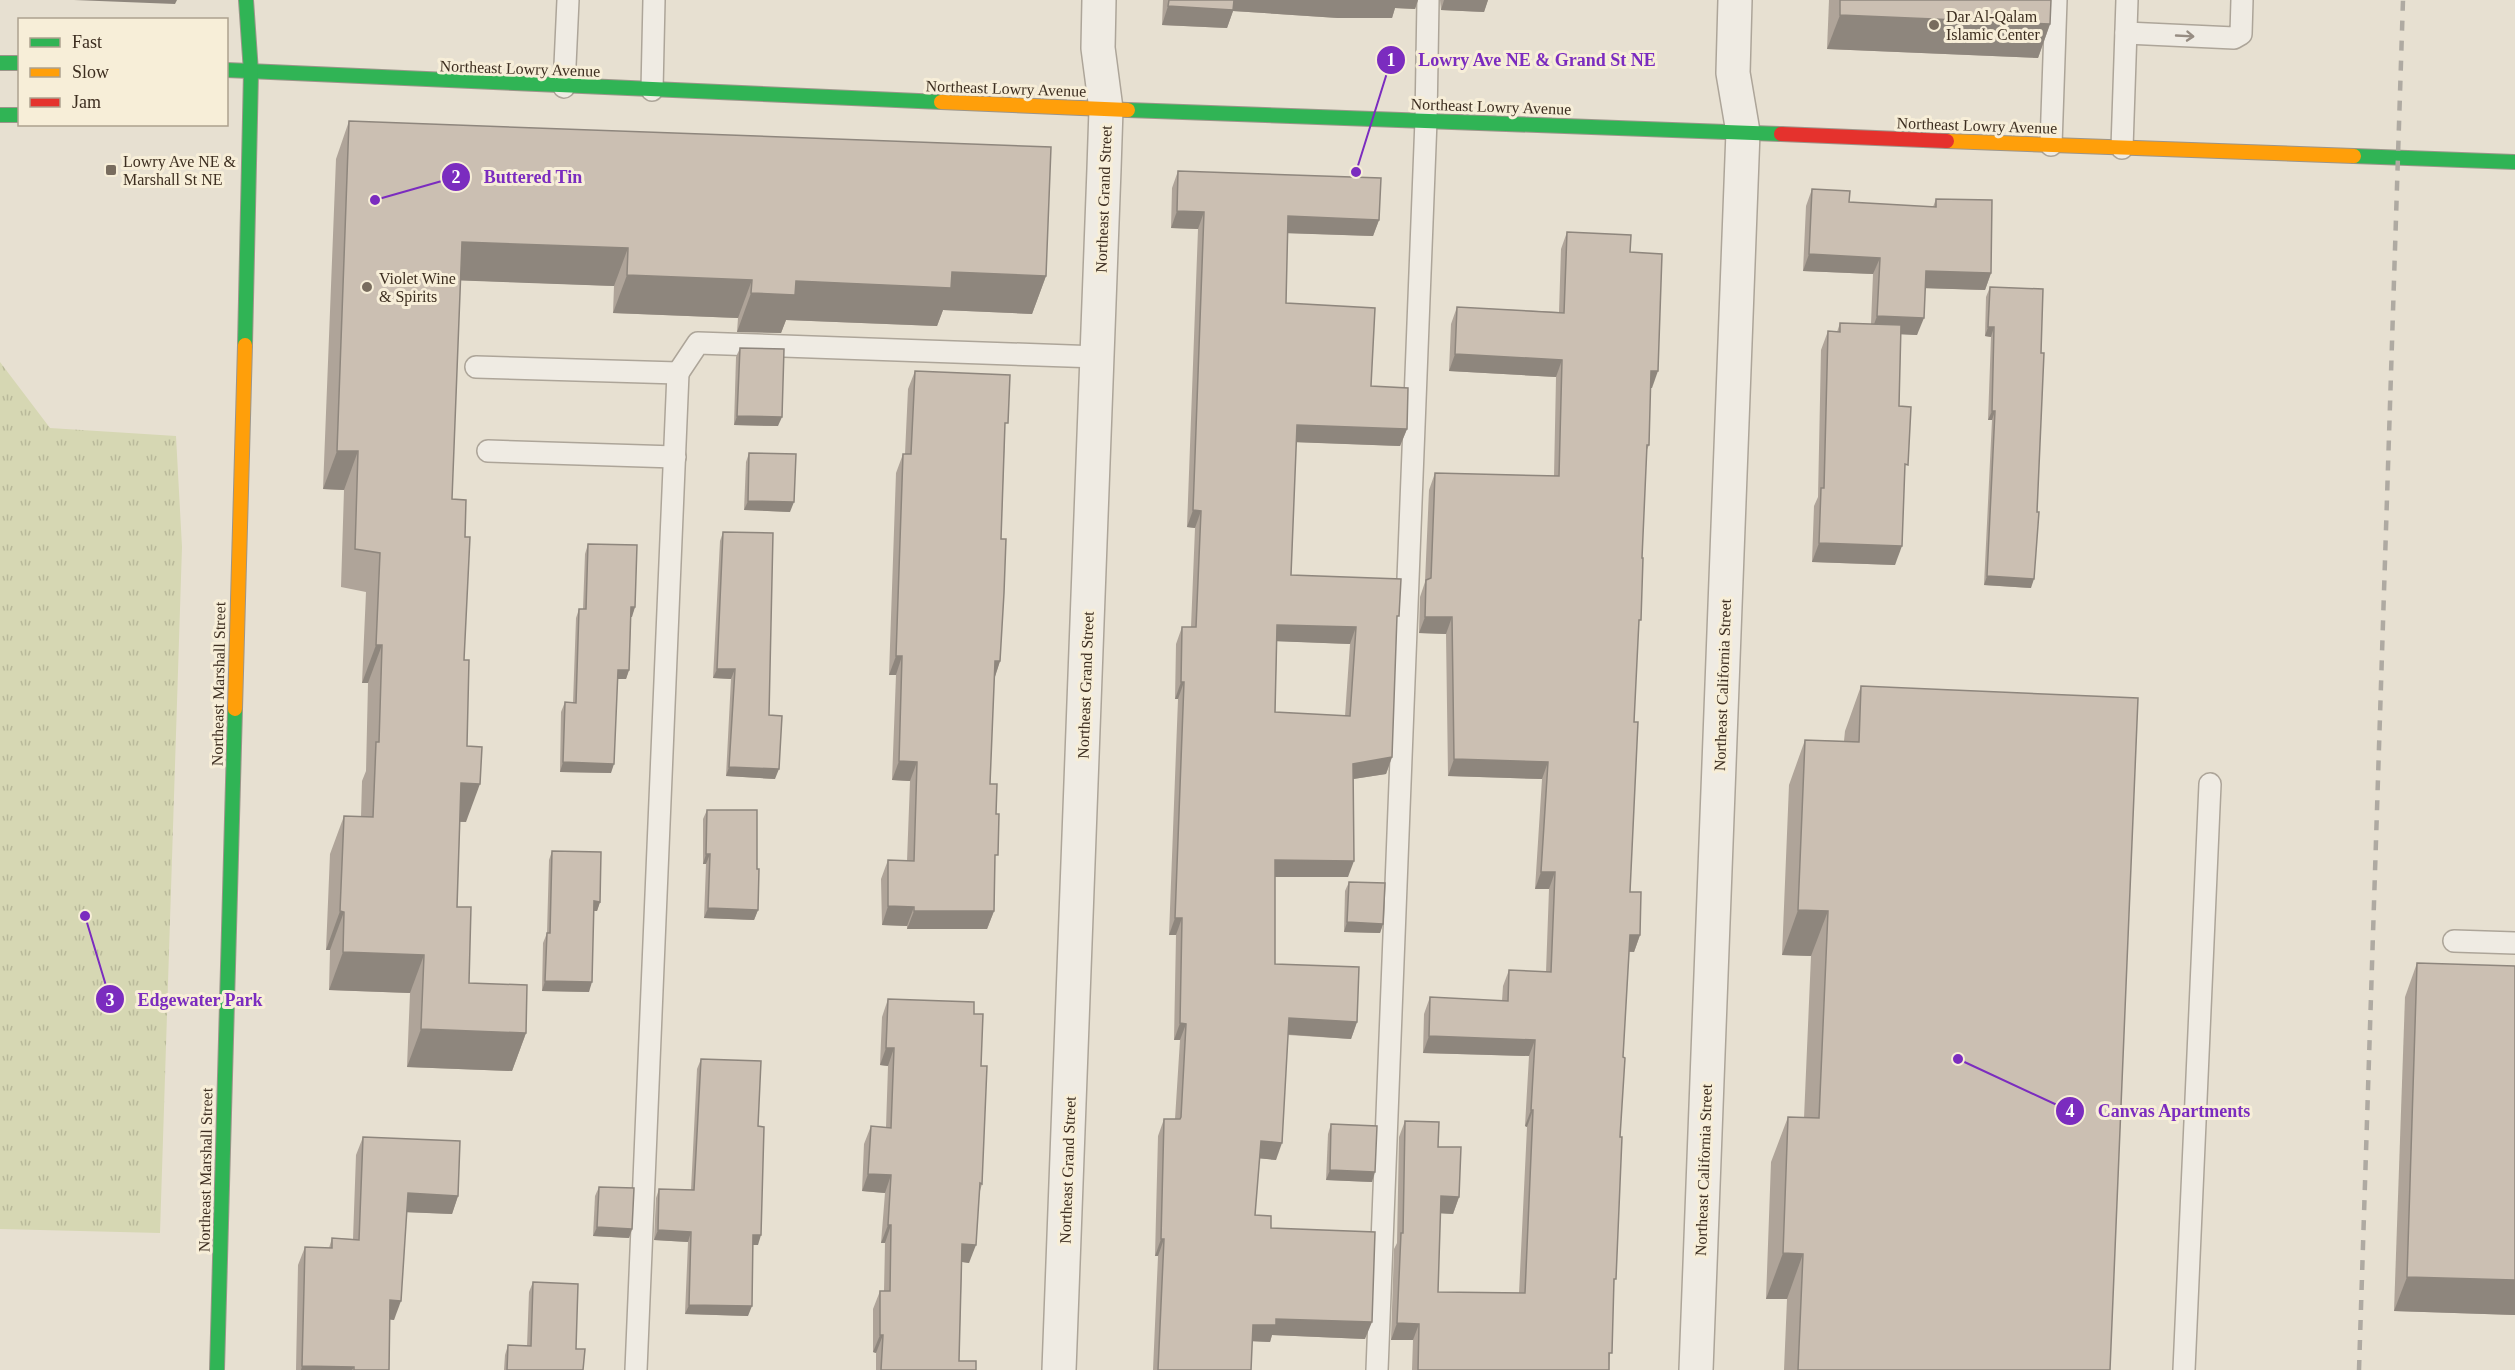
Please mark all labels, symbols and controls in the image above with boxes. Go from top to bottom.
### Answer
place label: Dar Al-Qalam Islamic Center [1946,8,2040,43]
legend [18,18,228,126]
marker: Dar Al-Qalam Islamic Center [1927,18,1941,32]
one-way arrow [2174,31,2194,42]
text: Fast [72,32,102,52]
callout: Lowry Ave NE & Grand St NE [1376,42,1669,78]
text: 1 [1387,50,1396,70]
text: Lowry Ave NE & Grand St NE [1418,50,1656,70]
street label: Northeast Lowry Avenue [439,57,601,81]
text: Slow [72,62,109,82]
street label: Northeast Lowry Avenue [925,77,1087,101]
text: Jam [72,92,101,112]
street label: Northeast Lowry Avenue [1410,95,1572,119]
street label: Northeast Lowry Avenue [1896,114,2058,138]
street label: Northeast Grand Street [1092,124,1115,273]
place label: Lowry Ave NE & Marshall St NE [123,153,237,188]
callout: Buttered Tin [441,159,594,195]
marker: Lowry Ave NE & Marshall St NE [104,163,118,177]
text: 2 [452,167,461,187]
text: Buttered Tin [484,167,582,187]
place label: Violet Wine & Spirits [379,270,456,306]
marker: Violet Wine & Spirits [360,280,374,294]
street label: Northeast California Street [1711,598,1734,771]
street label: Northeast Marshall Street [209,601,228,766]
street label: Northeast Grand Street [1074,610,1097,759]
callout: Edgewater Park [95,981,274,1017]
text: 3 [106,990,115,1010]
text: Edgewater Park [137,990,263,1010]
street label: Northeast California Street [1692,1083,1715,1256]
street label: Northeast Marshall Street [196,1087,215,1252]
callout: Canvas Apartments [2055,1093,2262,1129]
street label: Northeast Grand Street [1056,1095,1079,1244]
text: 4 [2066,1101,2075,1121]
text: Canvas Apartments [2098,1101,2250,1121]

